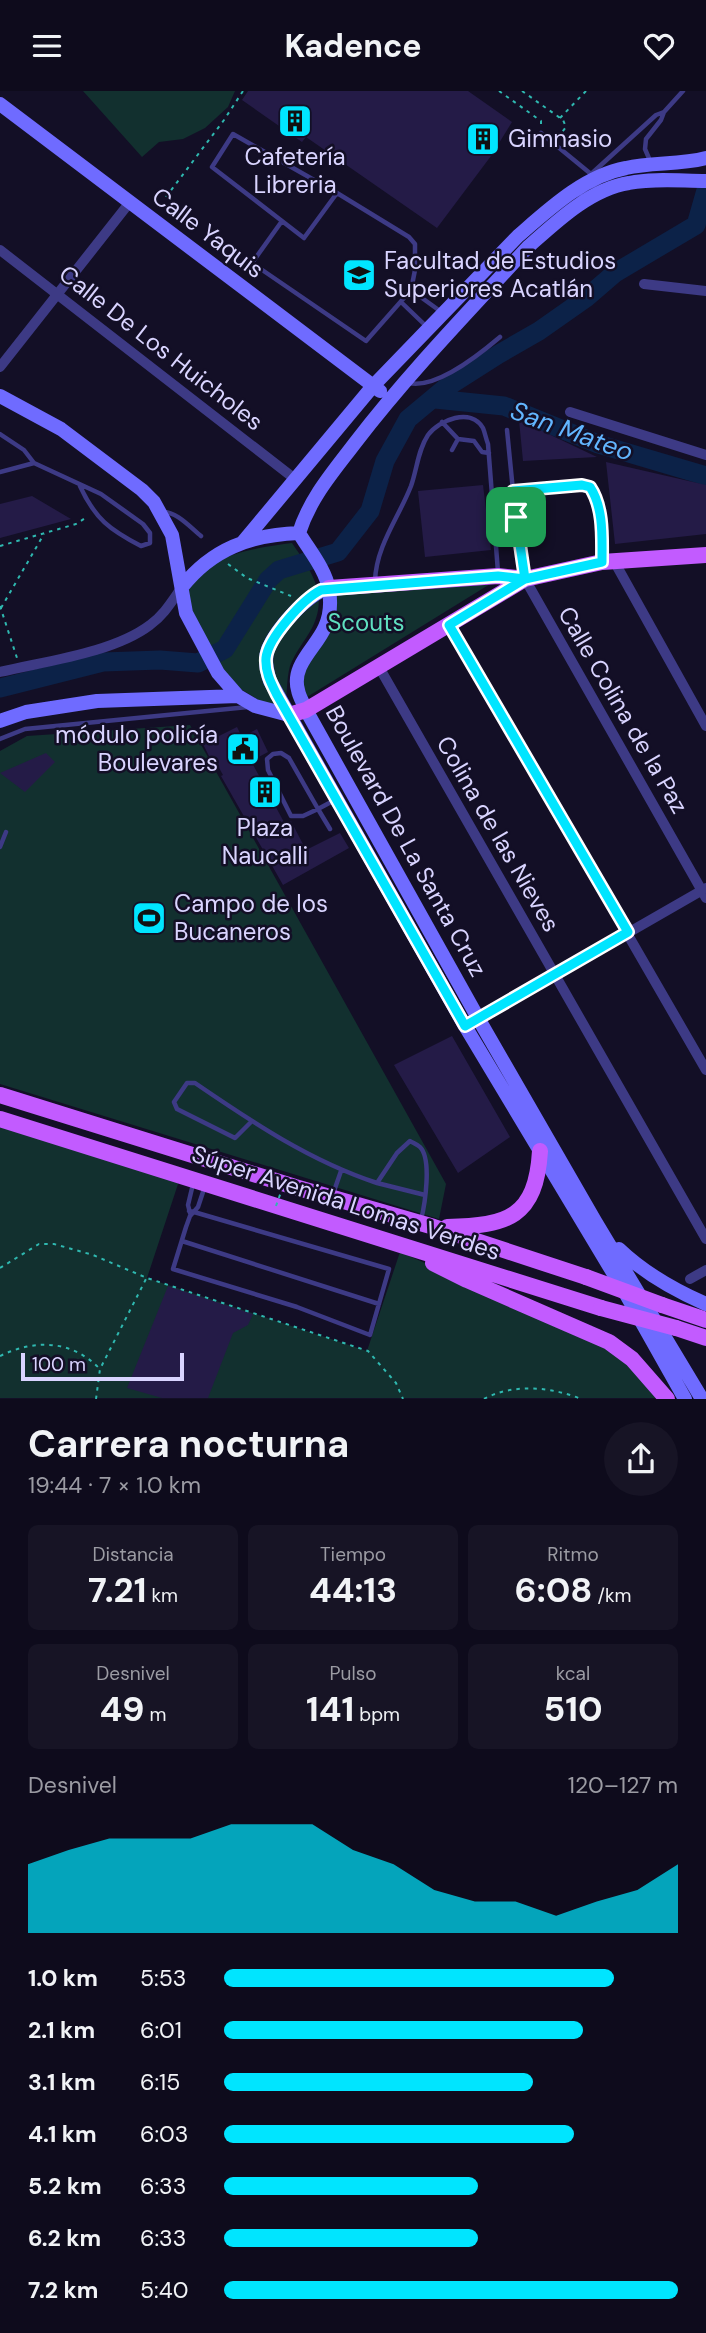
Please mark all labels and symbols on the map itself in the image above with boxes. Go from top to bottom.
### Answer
building icon: Cafetería Libreria [276,102,314,140]
building icon: Gimnasio [464,120,502,158]
place label: Gimnasio [508,123,612,154]
place label: Cafetería Libreria [244,141,346,200]
street label: Calle Yaquis [146,180,271,285]
place label: Facultad de Estudios Superiores Acatlán [384,245,616,304]
school or university icon: Facultad de Estudios Superiores Acatlán [340,256,378,294]
street label: Calle De Los Huicholes [53,258,270,437]
water label: San Mateo [506,393,638,469]
pin [486,487,546,547]
street label: Calle Colina de la Paz [552,601,695,819]
park label: Scouts [327,607,405,638]
street label: Boulevard De La Santa Cruz [319,700,494,982]
place label: módulo policía Boulevares [55,719,218,778]
public building icon: módulo policía Boulevares [224,730,262,768]
street label: Colina de las Nieves [430,730,567,937]
building icon: Plaza Naucalli [246,773,284,811]
place label: Plaza Naucalli [222,812,308,871]
place label: Campo de los Bucaneros [174,888,328,947]
sports icon: Campo de los Bucaneros [130,899,168,937]
street label: Súper Avenida Lomas Verdes [188,1138,504,1267]
scale bar [21,1349,184,1381]

